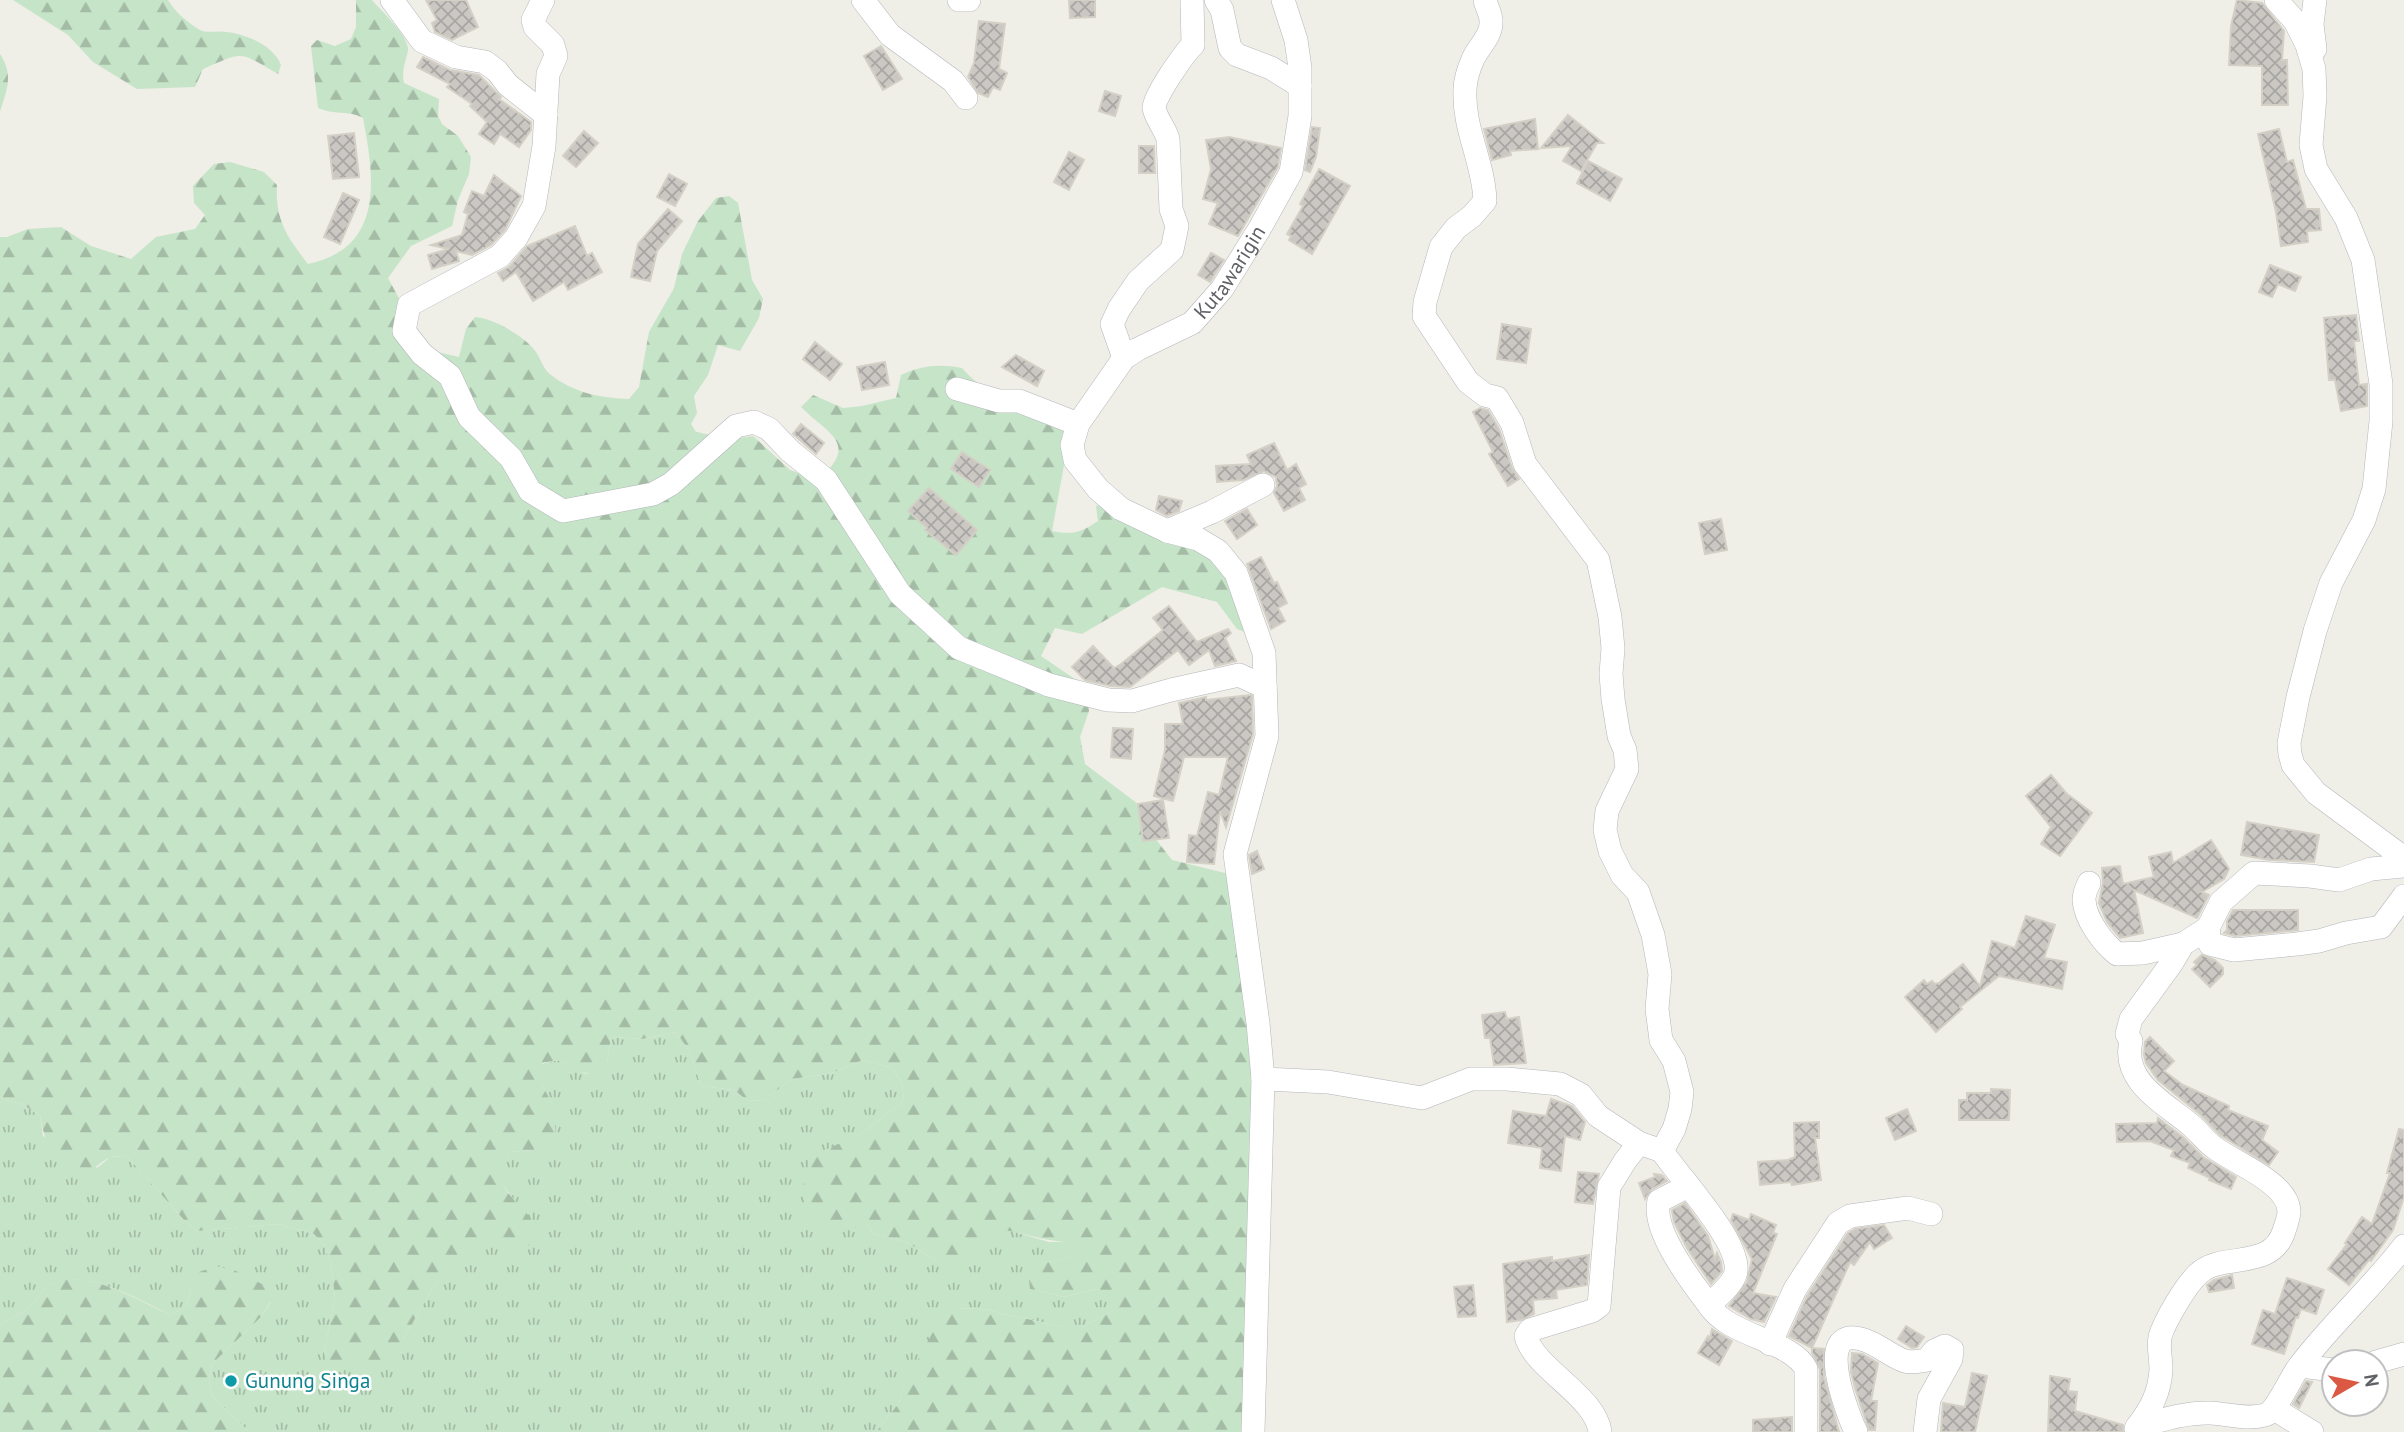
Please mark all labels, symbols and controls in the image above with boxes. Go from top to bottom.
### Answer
street label: Kutawarigin [1188,220,1271,324]
north arrow [2320,1348,2390,1418]
place label: Gunung Singa [245,1367,370,1394]
text: N [2359,1372,2385,1388]
marker: Gunung Singa [223,1373,239,1389]

